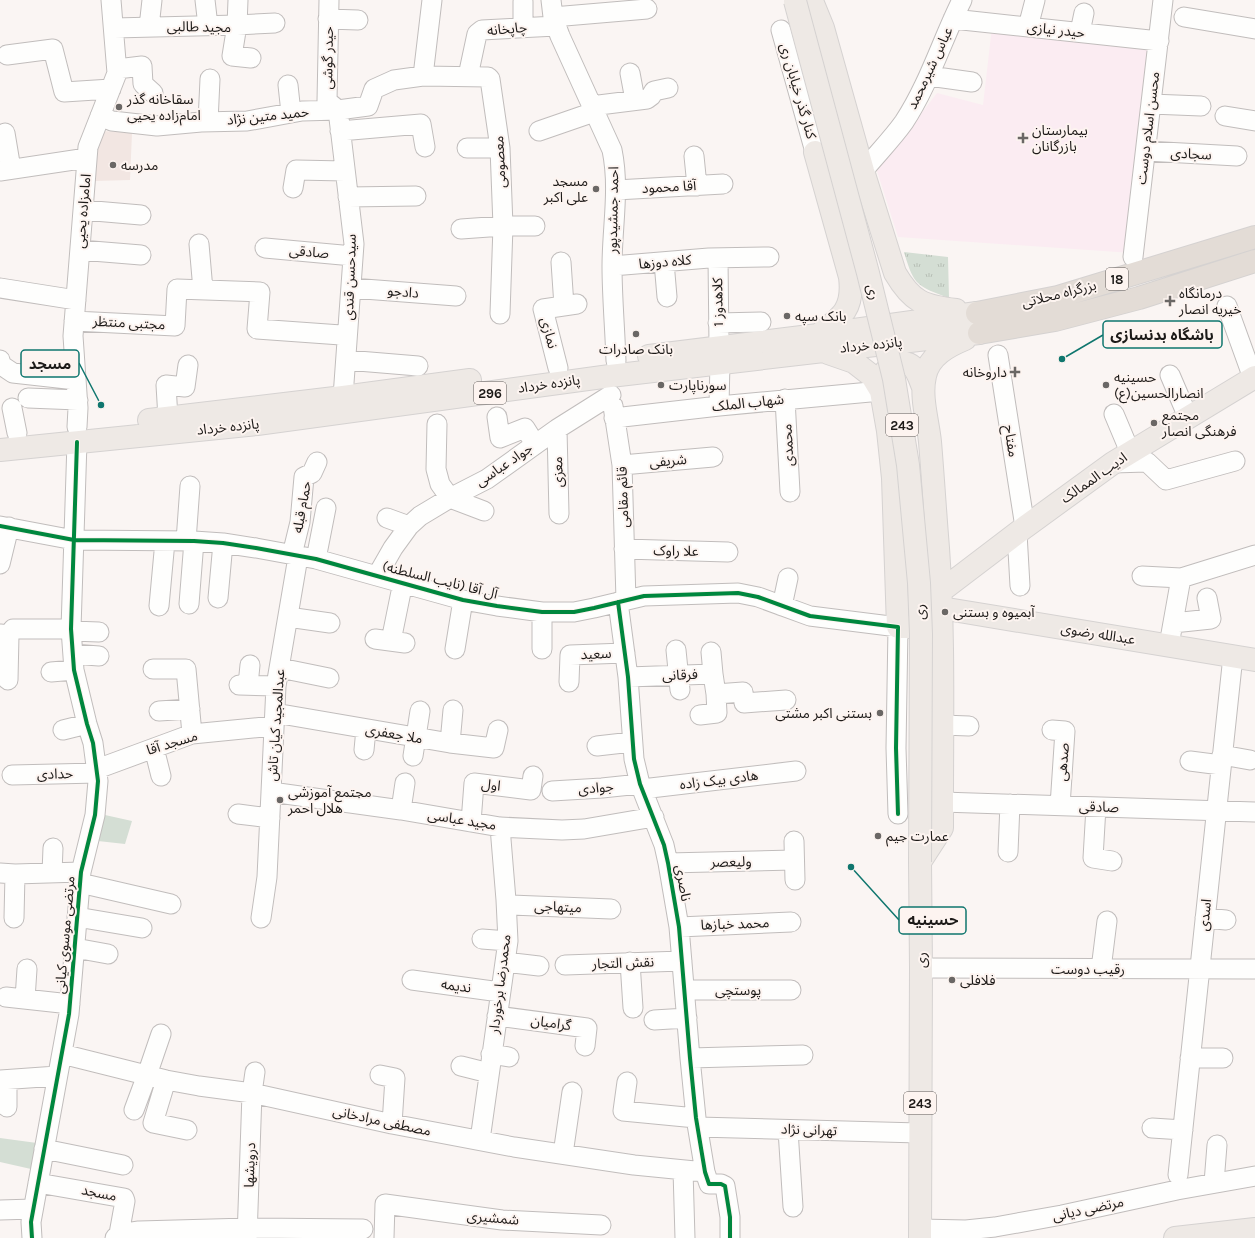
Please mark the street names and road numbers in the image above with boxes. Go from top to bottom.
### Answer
street label: مجید طالبی [167,18,231,36]
street label: چاپخانه [486,19,528,40]
street label: حیدر نیازی [1026,19,1086,41]
street label: عباس شیرمحمد [903,24,957,112]
street label: حیدر گوشی [319,26,337,90]
street label: کنار گذر خیابان ری [776,41,820,141]
street label: محسن اسلام دوست [1133,71,1165,186]
street label: حمید متین نژاد [226,103,310,129]
street label: معصومی [490,135,510,189]
street label: سجادی [1170,144,1212,164]
street label: احمد جمشیدپور [604,166,623,255]
street label: امامزاده یحیی [71,173,95,249]
street label: آقا محمود [641,177,698,197]
street label: سیدحسن قندی [340,233,360,321]
street label: صادقی [288,242,330,262]
street label: کلاه دوزها [638,251,692,273]
road number: 18 [1106,268,1128,290]
street label: بزرگراه محلاتی [1020,276,1098,311]
street label: کلاهدوز 1 [709,277,727,327]
street label: دادجو [387,282,420,302]
street label: ری [863,282,883,302]
street label: مجتبی منتظر [91,313,166,333]
street label: نمازی [537,315,561,351]
street label: پانزده خرداد [839,333,903,358]
street label: پانزده خرداد [517,371,581,398]
road number: 296 [474,382,506,404]
street label: شهاب الملک [711,391,785,415]
road number: 243 [886,414,918,436]
street label: پانزده خرداد [196,415,260,440]
street label: محمدی [778,423,798,467]
street label: مفتاح [998,424,1022,459]
street label: جواد عباسی [472,440,536,490]
street label: ادیب الممالک [1057,449,1131,507]
street label: شریفی [649,451,687,471]
street label: معزی [549,456,567,488]
street label: قائم مقامی [613,466,635,528]
street label: حمام قبله [289,480,317,535]
street label: علا راوک [653,542,699,560]
street label: آل آقا (نایب السلطنه) [380,557,500,603]
street label: ری [911,604,929,620]
street label: عبدالله رضوی [1060,620,1136,648]
street label: سعید [580,645,612,663]
street label: فرقانی [662,666,698,684]
street label: عبدالمجید کیان تاش [264,668,288,782]
street label: ملا جعفری [364,721,424,747]
street label: مسجد آقا [144,727,200,759]
street label: صدهی [1053,742,1073,782]
street label: حدادی [37,765,73,783]
street label: هادی بیک زاده [679,767,759,793]
street label: اول [480,775,502,795]
street label: جوادی [578,778,614,798]
street label: صادقی [1079,798,1120,816]
street label: مجید عباسی [426,806,498,834]
street label: ولیعصر [709,853,752,871]
street label: ناصری [671,863,695,903]
street label: مرتضی موسوی کیانی [51,875,79,995]
street label: میتهاجی [534,898,582,916]
street label: اسدی [1195,898,1215,932]
street label: محمد خبازها [700,914,770,934]
street label: محمدرضا برخوردار [485,933,515,1036]
street label: ری [913,952,930,968]
street label: نقش التجار [591,953,655,973]
street label: رقیب دوست [1051,961,1125,978]
street label: ندیمه [440,975,472,997]
street label: پوستچی [715,982,761,1000]
street label: گرامیان [530,1012,573,1034]
road number: 243 [904,1092,936,1114]
street label: مصطفی مرادخانی [331,1102,433,1140]
street label: تهرانی نژاد [781,1121,837,1139]
street label: درویشها [241,1142,259,1188]
street label: مسجد [80,1181,118,1205]
street label: مرتضی دیانی [1051,1193,1125,1225]
street label: شمشیری [466,1207,520,1229]

